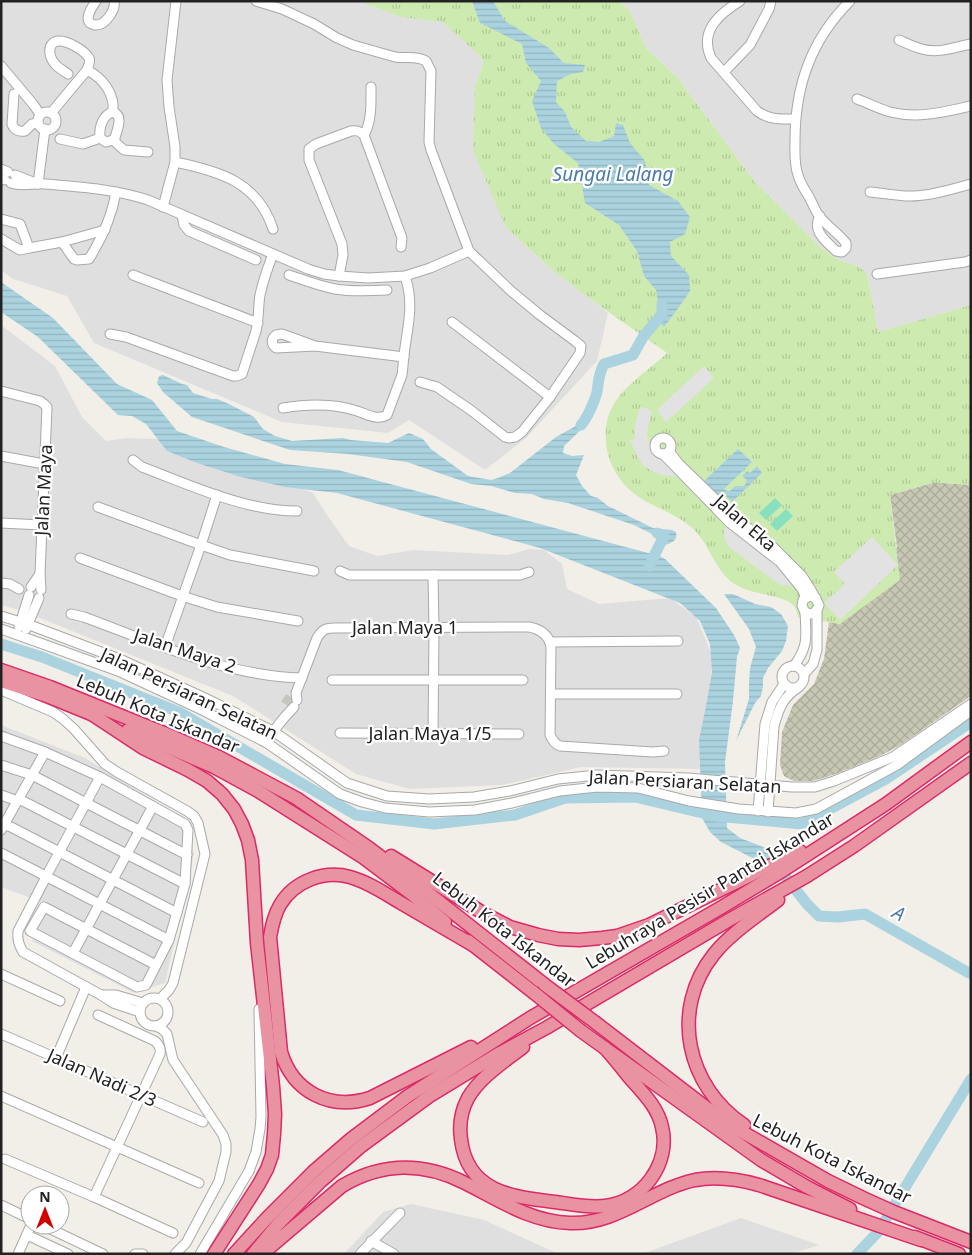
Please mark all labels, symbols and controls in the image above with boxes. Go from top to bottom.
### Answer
water label: Sungai Lalang [553,161,673,187]
street label: Jalan Maya [29,444,57,538]
street label: Jalan Eka [708,487,782,556]
street label: Jalan Maya 1 [350,615,458,639]
street label: Jalan Maya 2 [129,622,240,678]
street label: Jalan Persiaran Selatan [95,641,282,745]
street label: Lebuh Kota Iskandar [73,668,244,759]
street label: Jalan Maya 1/5 [366,721,492,745]
street label: Jalan Persiaran Selatan [586,764,782,798]
street label: Lebuhraya Pesisir Pantai Iskandar [581,806,839,974]
street label: Lebuh Kota Iskandar [428,866,581,993]
water label: A [886,898,910,927]
street label: Jalan Nadi 2/3 [42,1042,161,1112]
street label: Lebuh Kota Iskandar [749,1108,916,1209]
north arrow [20,1185,70,1235]
text: N [39,1187,51,1206]

